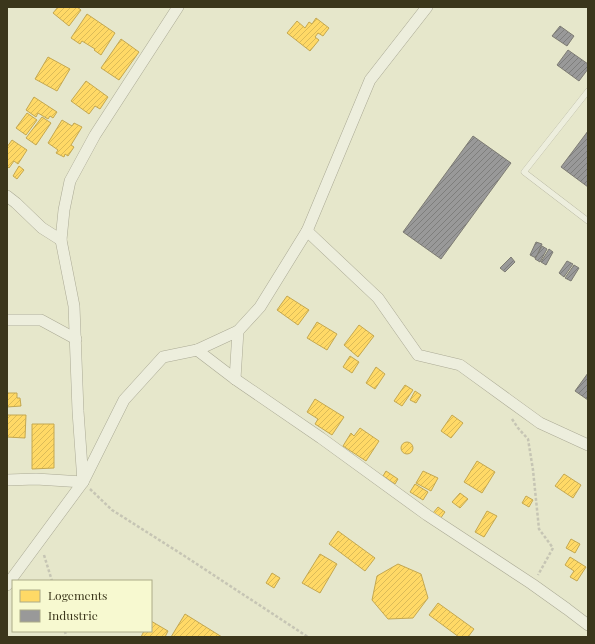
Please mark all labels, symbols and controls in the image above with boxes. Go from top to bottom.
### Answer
legend [12,580,152,632]
text: Logements [48,587,107,603]
text: Industrie [48,607,98,623]

